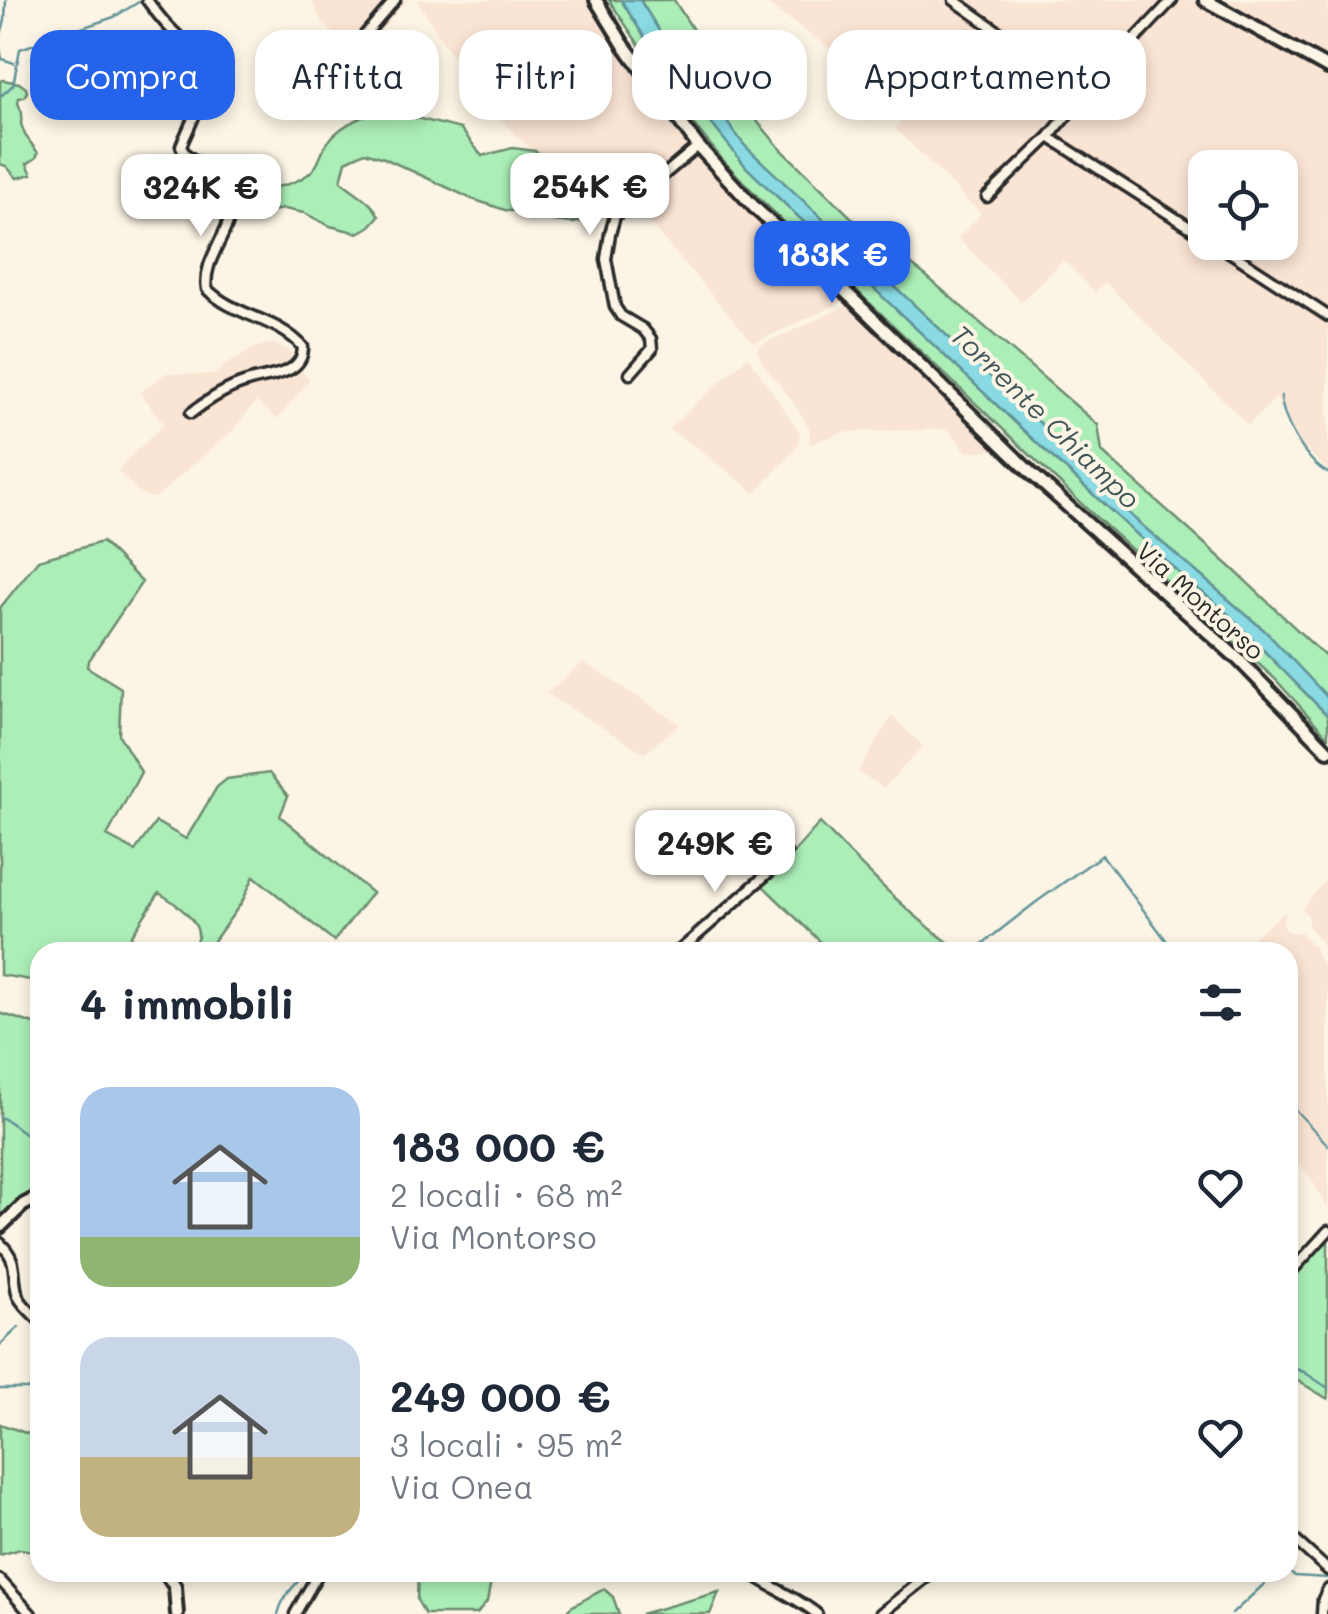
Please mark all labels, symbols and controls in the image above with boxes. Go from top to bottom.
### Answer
chip: Compra [30,30,235,120]
chip: Affitta [255,30,439,120]
chip: Filtri [459,30,612,120]
chip: Nuovo [632,30,807,120]
chip: Appartamento [827,30,1146,120]
map controls [1188,150,1298,260]
button: locate [1188,150,1298,260]
pin: 254K € [509,153,671,238]
pin: 324K € [120,154,282,239]
text: 254K € [532,164,648,206]
text: 324K € [143,165,259,207]
pin: 183K € [751,221,913,306]
text: 183K € [776,232,888,274]
water label: Torrente Chiampo [944,316,1148,516]
street label: Via Montorso [1130,534,1272,666]
pin: 249K € [634,810,796,895]
text: 249K € [657,821,773,863]
text: 4 immobili [80,975,295,1030]
icon: filters [1193,975,1248,1030]
text: 183 000 € [390,1118,605,1173]
icon: home [160,1127,280,1247]
icon: heart [1193,1160,1248,1215]
text: 2 locali · 68 m² [390,1173,623,1215]
text: Via Montorso [390,1215,596,1257]
text: 249 000 € [390,1368,611,1423]
icon: home [160,1377,280,1497]
icon: heart [1193,1410,1248,1465]
text: 3 locali · 95 m² [390,1423,622,1465]
text: Via Onea [390,1465,533,1507]

